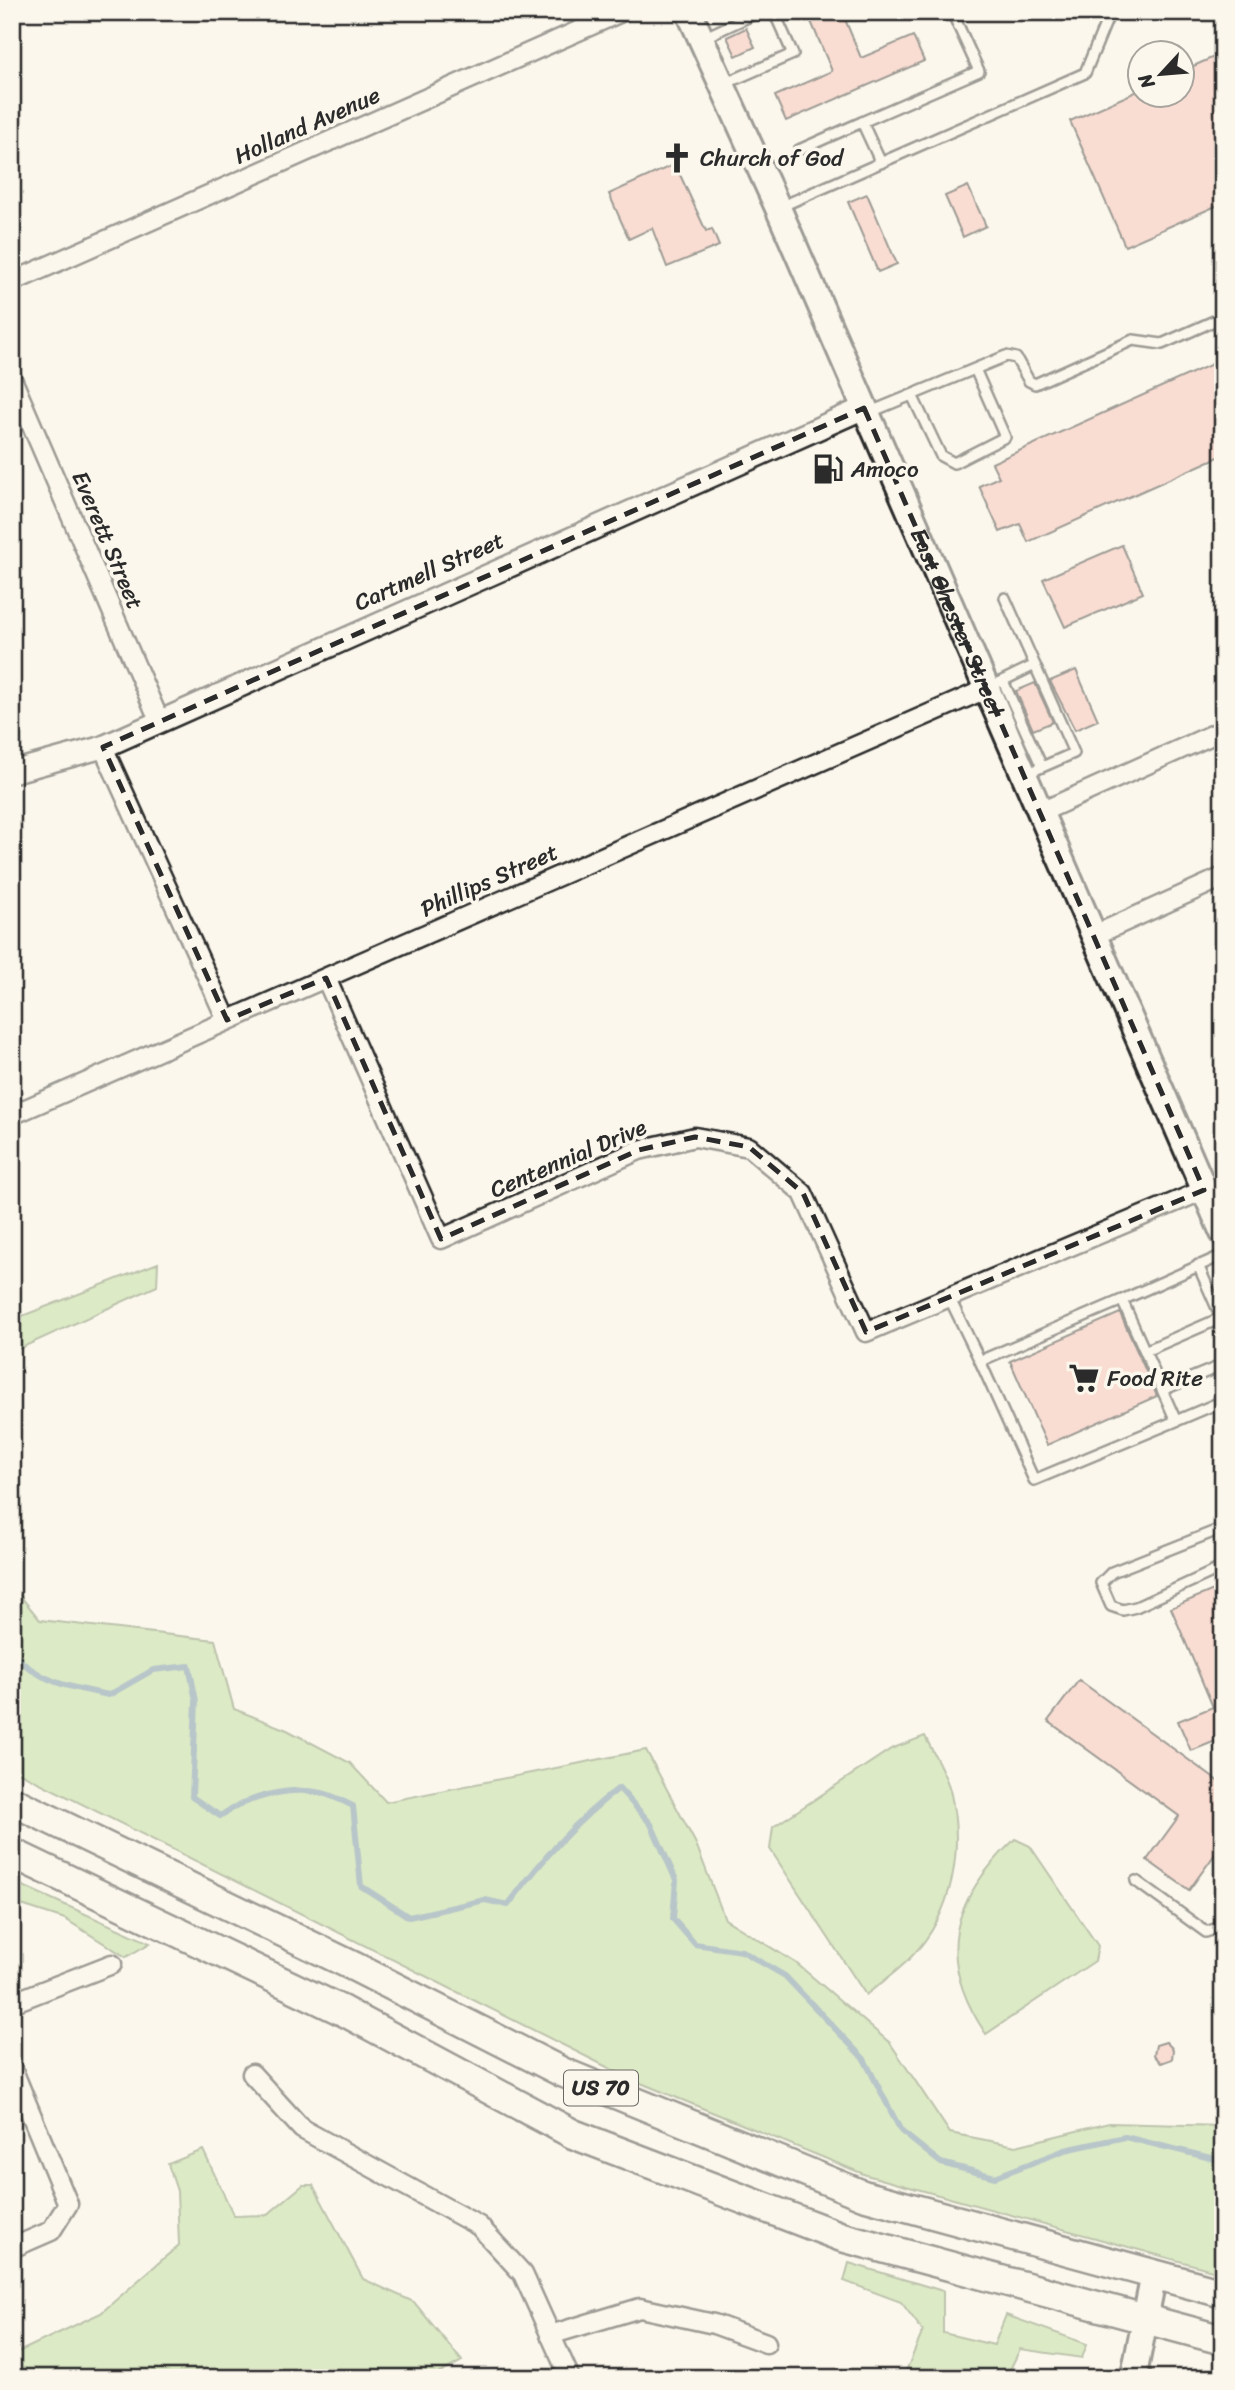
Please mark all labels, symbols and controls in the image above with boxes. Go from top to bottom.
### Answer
north arrow [1126,38,1196,108]
text: N [1128,67,1164,95]
street label: Holland Avenue [227,75,387,176]
place label: Church of God [700,138,845,179]
church icon: Church of God [660,141,694,175]
place label: Amoco [850,449,919,490]
fuel station icon: Amoco [811,452,845,486]
street label: Everett Street [60,464,155,616]
street label: Cartmell Street [347,520,511,623]
street label: East Chester Street [898,521,1017,726]
street label: Phillips Street [414,832,565,929]
street label: Centennial Drive [483,1107,653,1210]
place label: Food Rite [1107,1358,1203,1399]
supermarket icon: Food Rite [1067,1361,1101,1395]
road number: US 70 [564,2070,638,2106]

